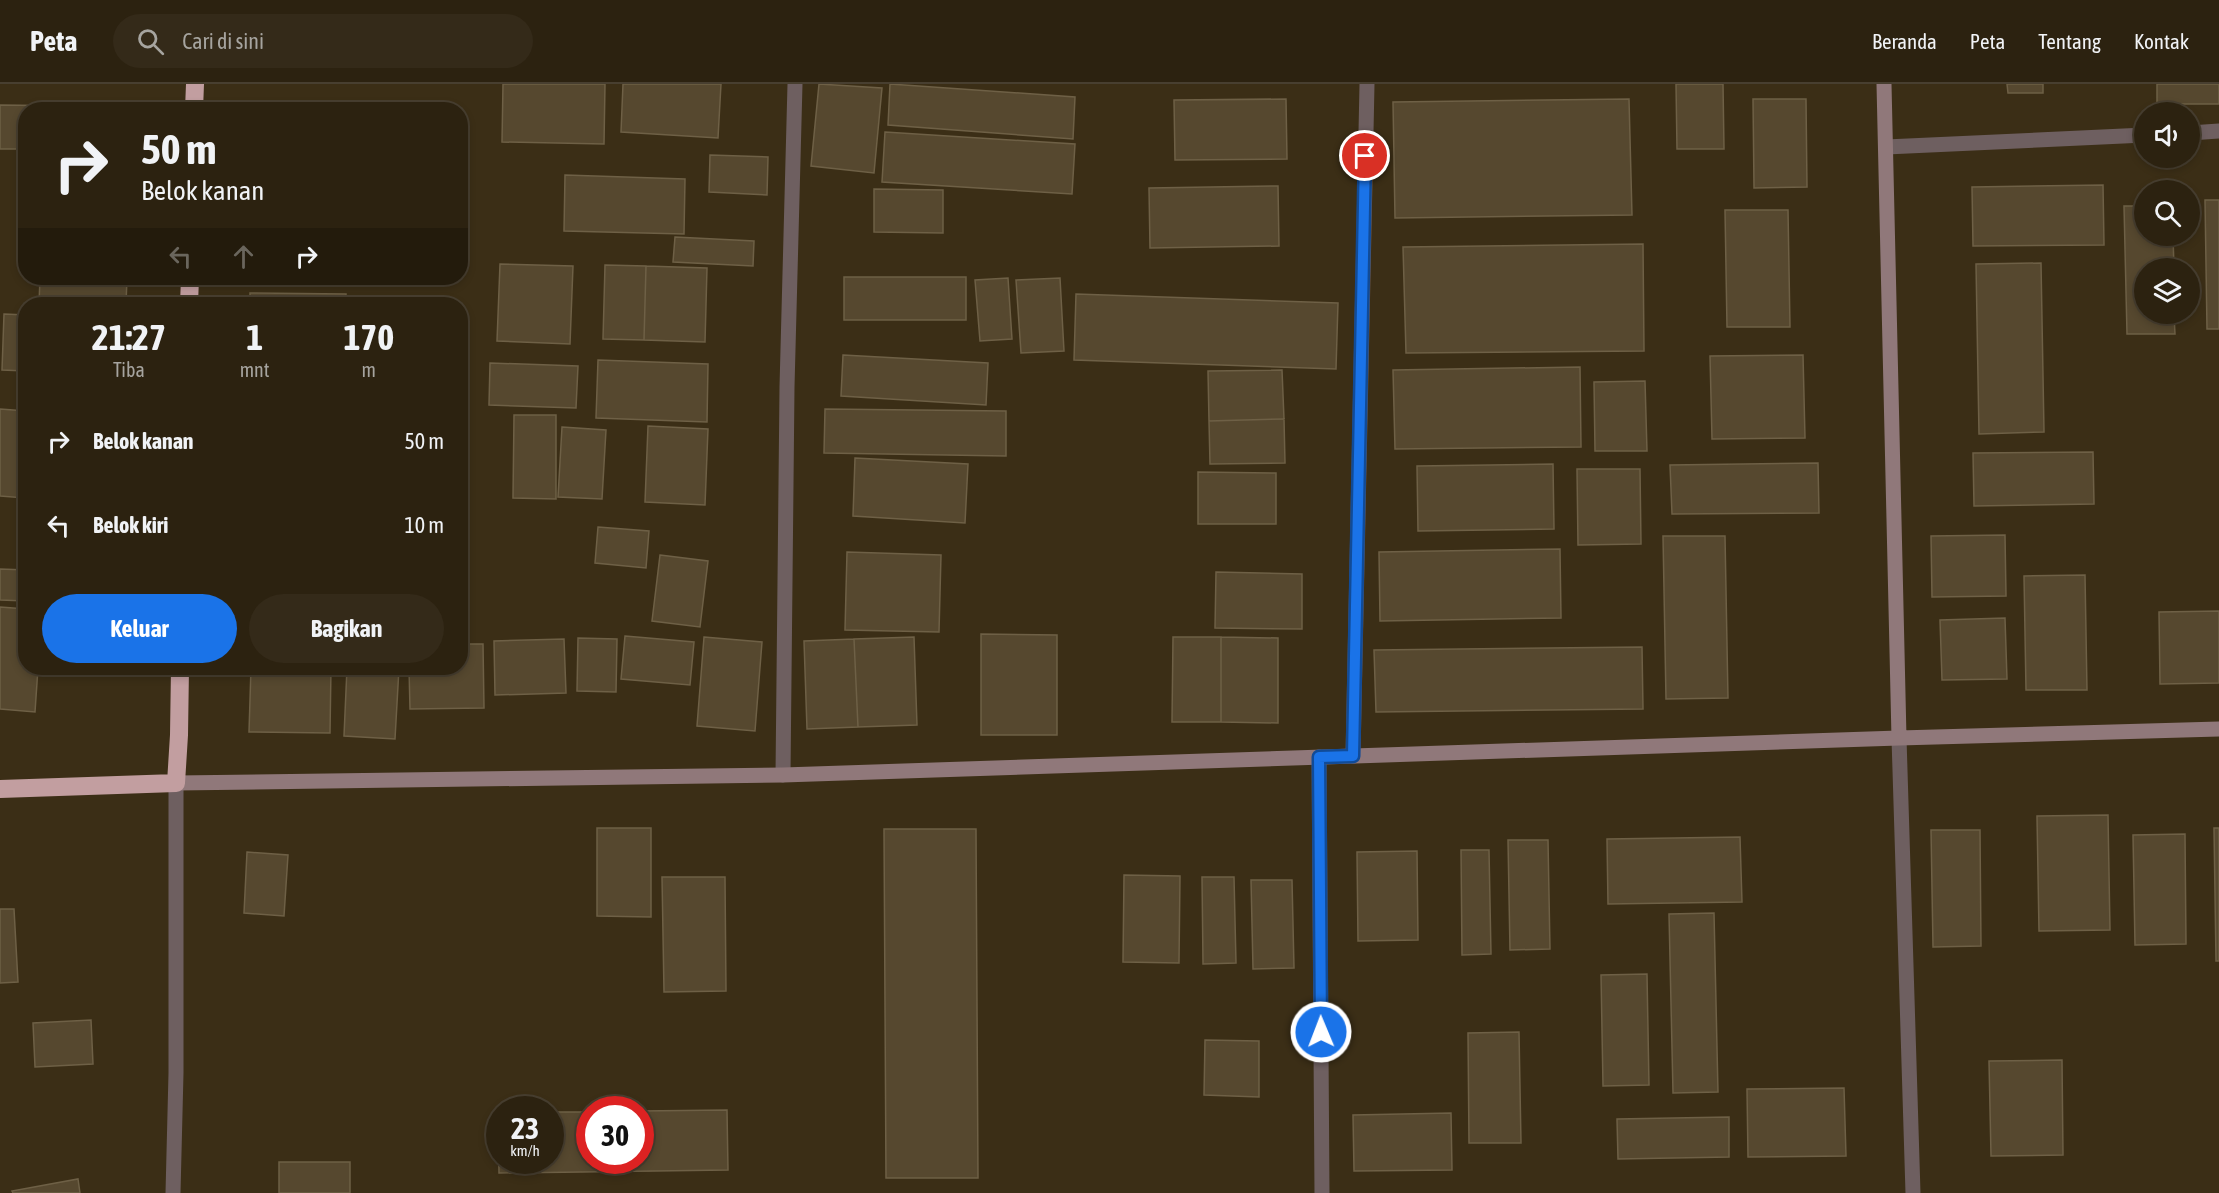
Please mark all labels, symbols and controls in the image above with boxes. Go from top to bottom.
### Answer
search box [113,14,533,68]
text: Peta [30,25,77,57]
icon: search [134,25,167,58]
text: Cari di sini [182,28,264,54]
text: Beranda [1872,29,1937,53]
text: Peta [1970,29,2005,53]
text: Tentang [2038,29,2101,53]
text: Kontak [2134,29,2189,53]
map controls [2134,102,2200,324]
button: sound [2134,102,2200,168]
text: 50 m [141,125,216,173]
icon: right [42,126,120,204]
pin [1339,130,1390,181]
icon: arrive [1348,139,1381,172]
text: Belok kanan [141,175,264,206]
button: search [2134,180,2200,246]
icon: left [164,240,197,273]
icon: ahead [227,240,260,273]
icon: right [290,240,323,273]
button: layers [2134,258,2200,324]
text: 21:27 [92,316,166,358]
text: 1 [246,316,263,358]
text: 170 [343,316,394,358]
text: Tiba [113,358,145,381]
text: mnt [240,358,270,381]
text: m [362,358,376,381]
icon: right [42,425,75,458]
text: Belok kanan [93,428,194,454]
text: 50 m [404,428,444,454]
icon: left [42,509,75,542]
text: Belok kiri [93,512,168,538]
text: 10 m [404,512,444,538]
button: Keluar [42,594,237,663]
button: Bagikan [249,594,444,663]
position arrow [1289,1000,1353,1064]
speed limit sign: 30 [576,1096,654,1174]
text: 23 [511,1111,539,1145]
text: km/h [510,1142,540,1159]

